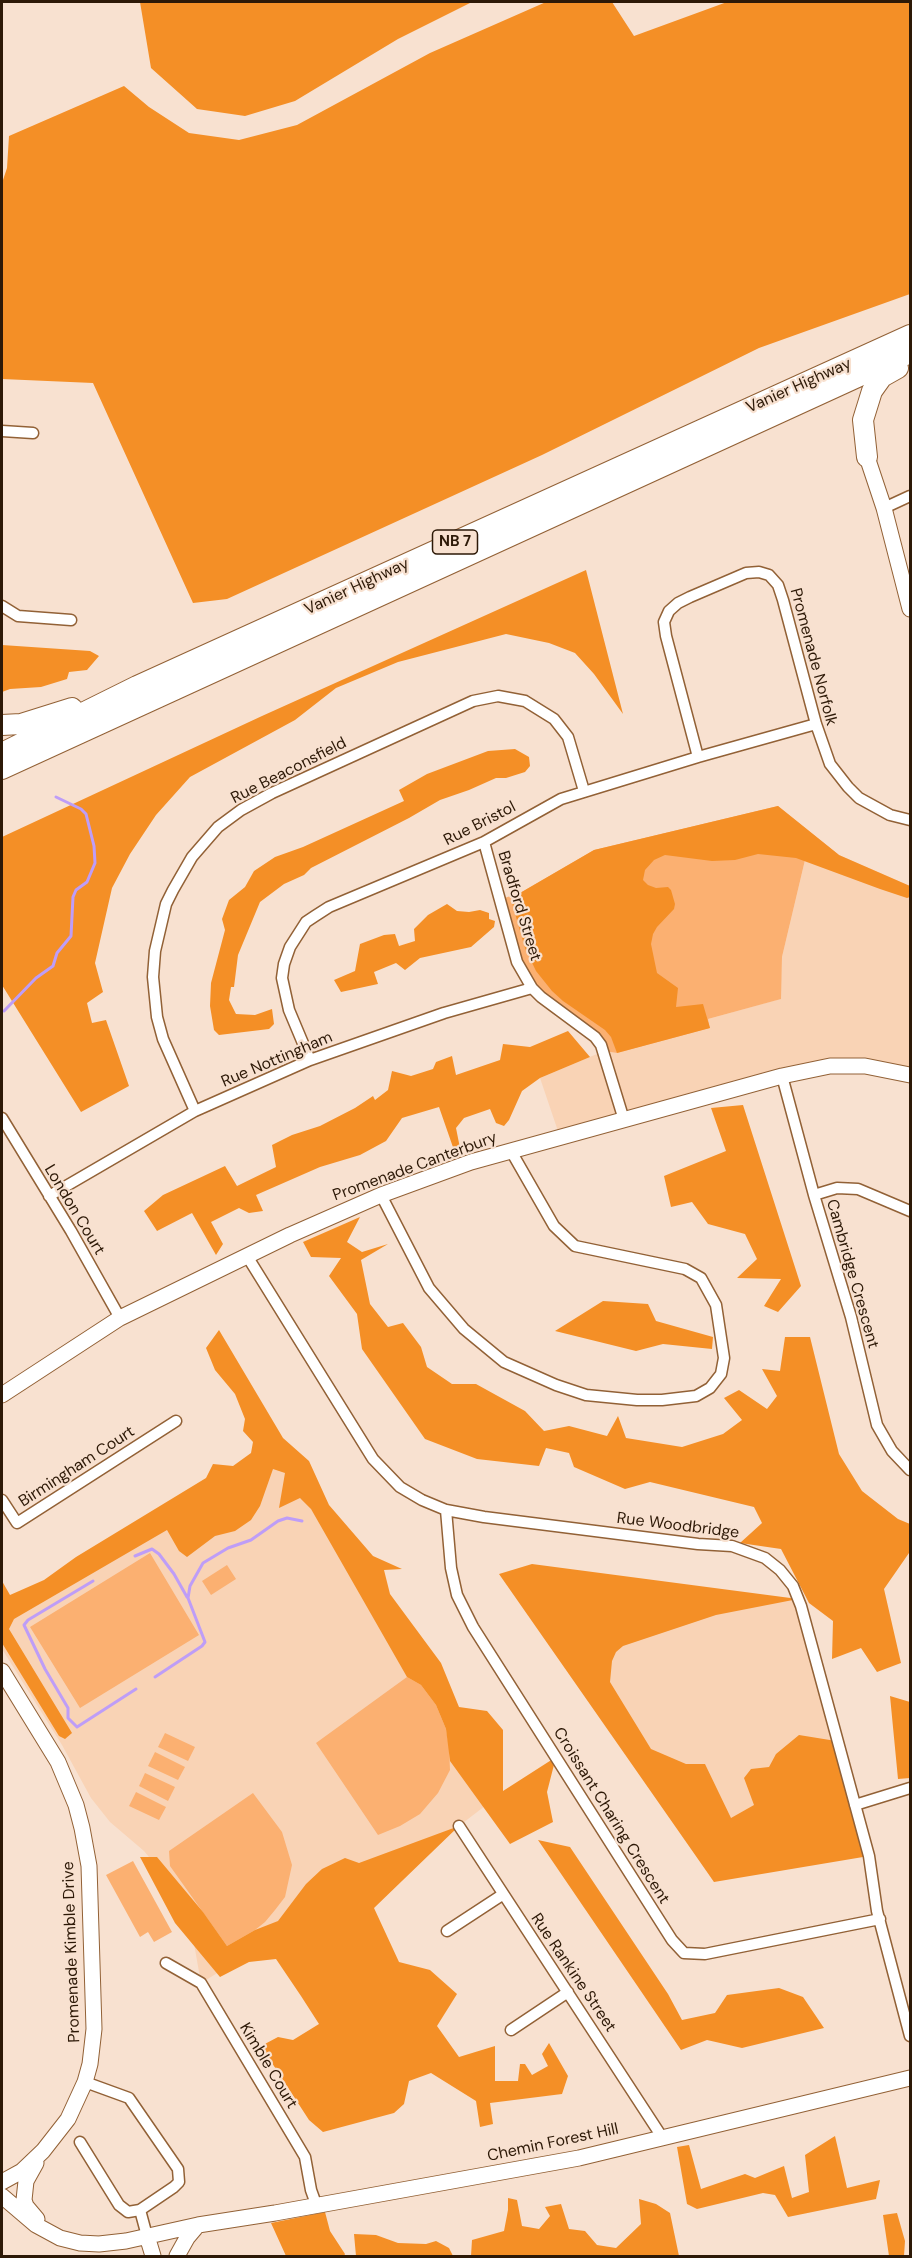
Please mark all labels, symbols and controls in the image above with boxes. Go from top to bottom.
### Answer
street label: Vanier Highway [744,354,854,418]
road number: NB 7 [432,530,478,554]
street label: Vanier Highway [302,554,412,620]
street label: Promenade Norfolk [785,586,841,728]
street label: Rue Beaconsfield [228,734,350,808]
street label: Rue Bristol [441,798,519,850]
street label: Bradford Street [493,849,545,963]
street label: Rue Nottingham [219,1028,335,1092]
street label: Promenade Canterbury [330,1128,500,1206]
street label: London Court [39,1161,109,1259]
street label: Cambridge Crescent [822,1197,882,1351]
street label: Birmingham Court [15,1422,139,1512]
street label: Rue Woodbridge [616,1509,740,1543]
street label: Croissant Charing Crescent [549,1724,673,1908]
street label: Promenade Kimble Drive [59,1861,85,2043]
street label: Rue Rankine Street [526,1910,620,2036]
street label: Kimble Court [235,2020,301,2112]
street label: Chemin Forest Hill [486,2120,620,2166]

